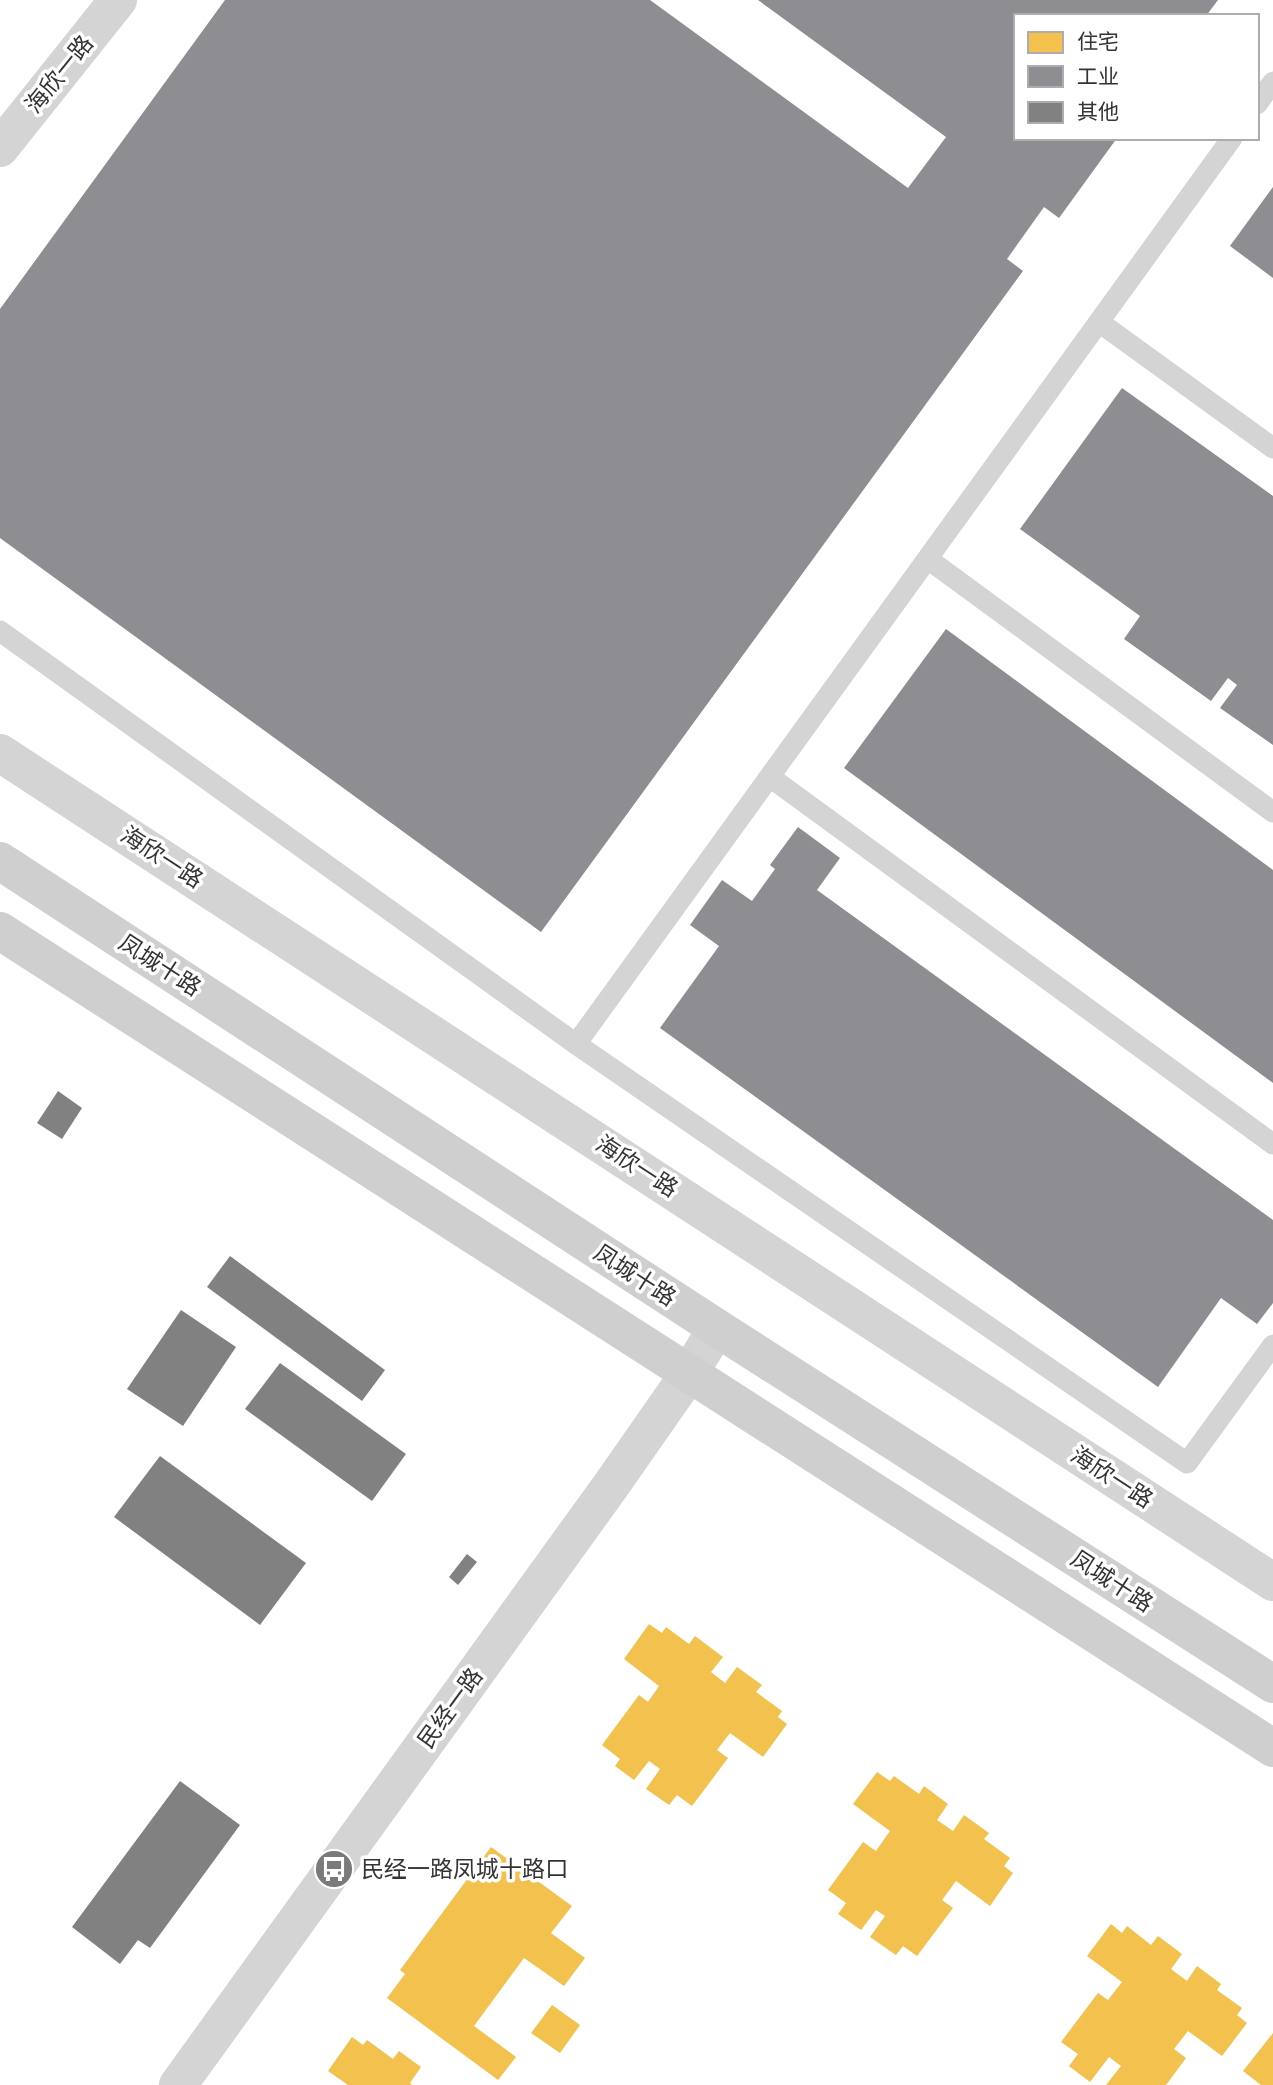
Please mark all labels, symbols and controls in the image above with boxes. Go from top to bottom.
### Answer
legend [1014,14,1259,140]
text: 住宅 [1077,28,1119,56]
street label: 海欣一路 [18,29,100,120]
text: 工业 [1077,63,1119,91]
text: 其他 [1077,98,1119,126]
street label: 海欣一路 [115,819,209,895]
street label: 凤城十路 [113,927,207,1003]
street label: 海欣一路 [590,1128,684,1204]
street label: 凤城十路 [588,1237,682,1313]
street label: 海欣一路 [1065,1439,1159,1515]
street label: 凤城十路 [1065,1543,1159,1619]
street label: 民经一路 [411,1662,490,1755]
bus stop icon: 民经一路凤城十路口 [313,1848,355,1890]
place label: 民经一路凤城十路口 [361,1854,568,1885]

